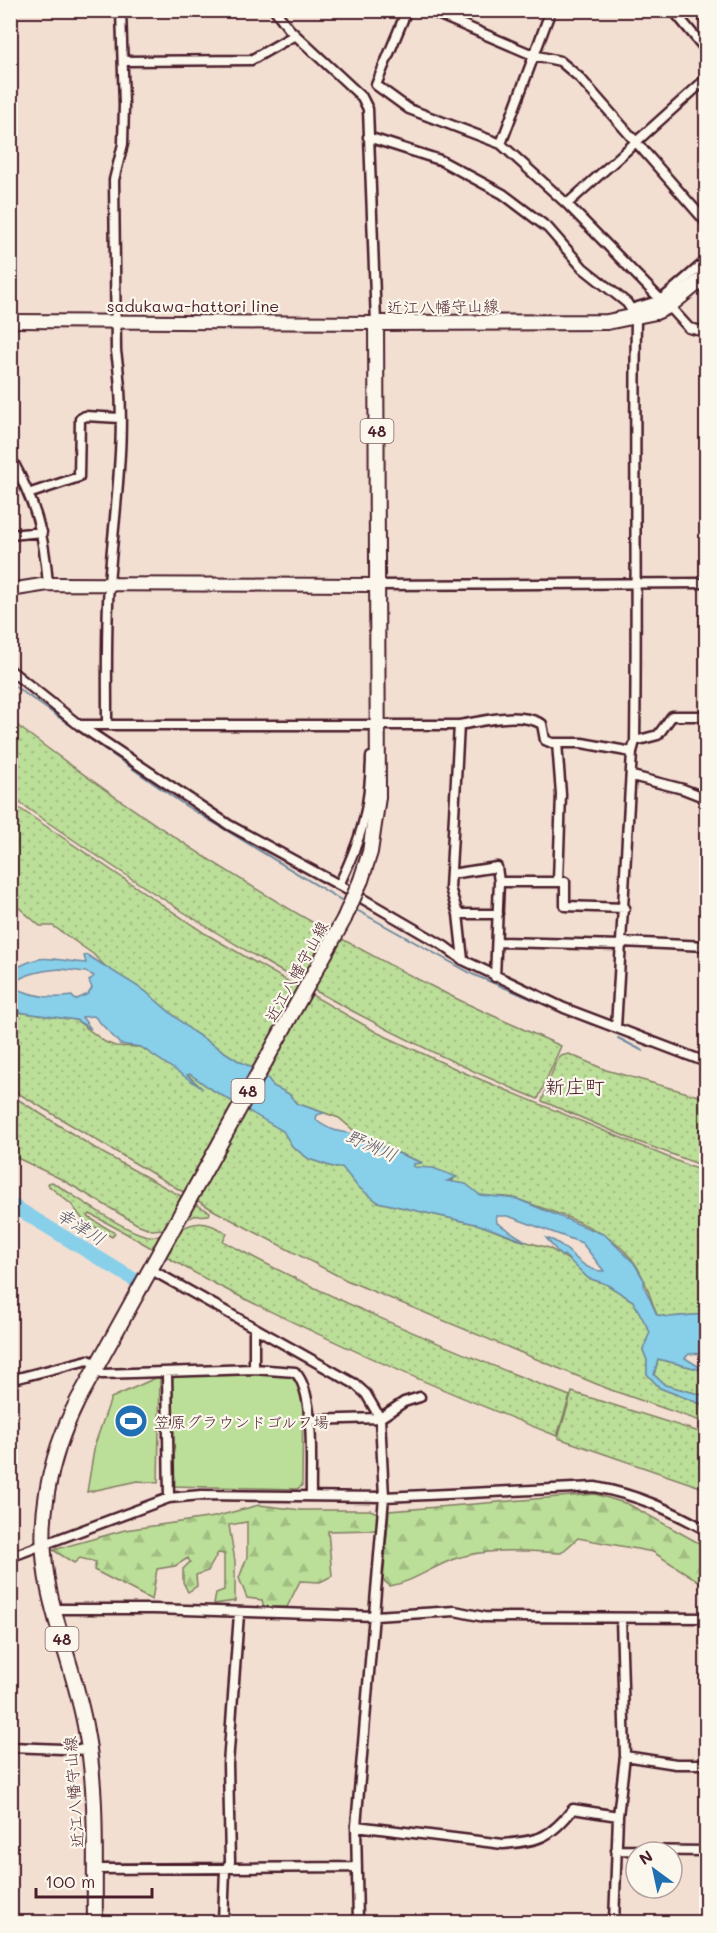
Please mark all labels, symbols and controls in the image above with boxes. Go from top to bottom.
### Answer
street label: sadukawa-hattori line [107,295,279,316]
street label: 近江八幡守山線 [387,295,499,317]
road number: 48 [360,419,394,443]
street label: 近江八幡守山線 [260,917,332,1025]
district label: 新庄町 [545,1073,605,1099]
road number: 48 [232,1079,264,1103]
water label: 野洲川 [342,1123,402,1167]
water label: 幸津川 [52,1202,110,1250]
sports icon: 笠原グラウンドゴルフ場 [113,1403,149,1439]
place label: 笠原グラウンドゴルフ場 [154,1411,329,1432]
road number: 48 [46,1627,78,1651]
street label: 近江八幡守山線 [59,1735,87,1849]
north arrow [624,1840,684,1900]
text: N [635,1845,656,1869]
scale bar [36,1861,152,1899]
text: 100 m [45,1869,95,1893]

